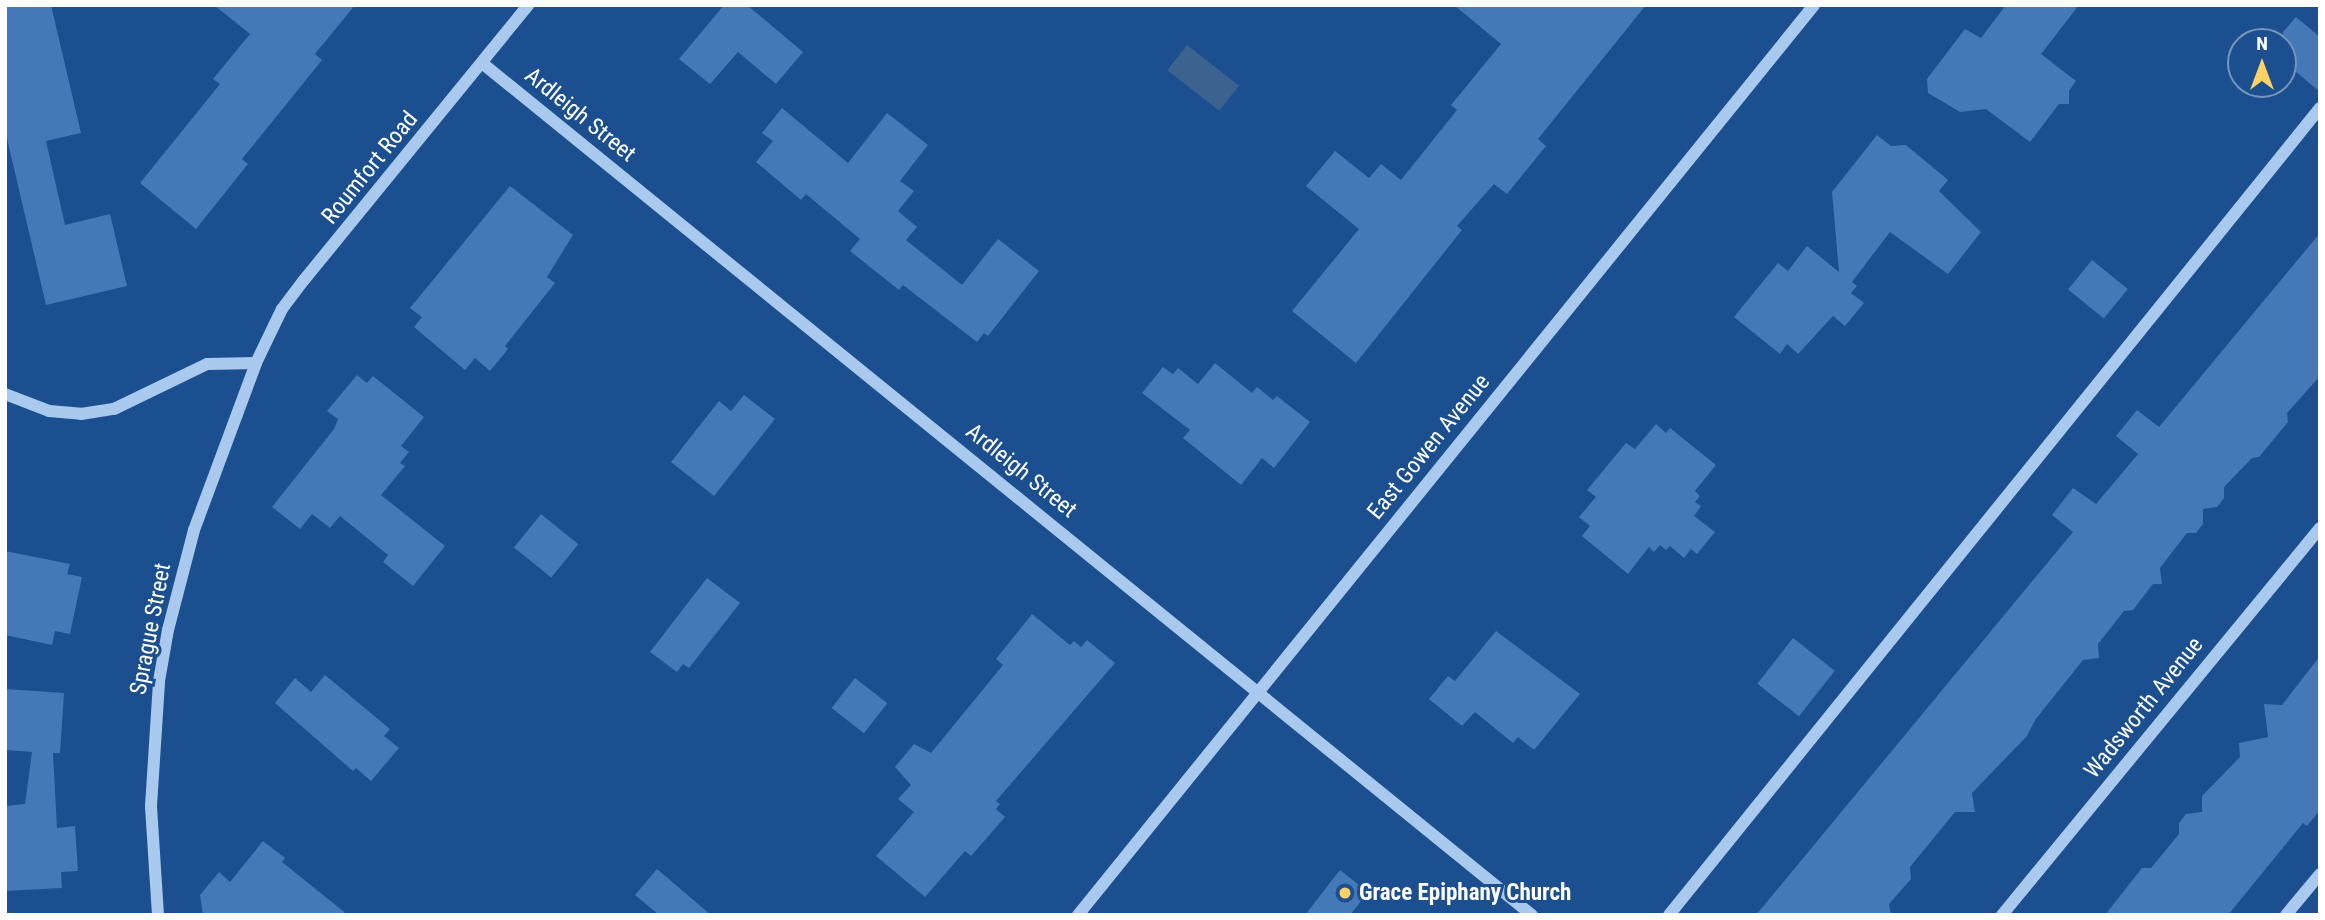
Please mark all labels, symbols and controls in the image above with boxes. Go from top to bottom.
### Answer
north arrow [2227,28,2297,98]
text: N [2256,32,2268,55]
street label: Ardleigh Street [519,62,641,168]
street label: Roumfort Road [316,106,424,230]
street label: East Gowen Avenue [1362,369,1496,525]
street label: Ardleigh Street [960,418,1082,524]
street label: Sprague Street [125,561,177,697]
street label: Wadsworth Avenue [2079,632,2209,784]
place label: Grace Epiphany Church [1359,879,1571,907]
marker: Grace Epiphany Church [1337,885,1353,901]

